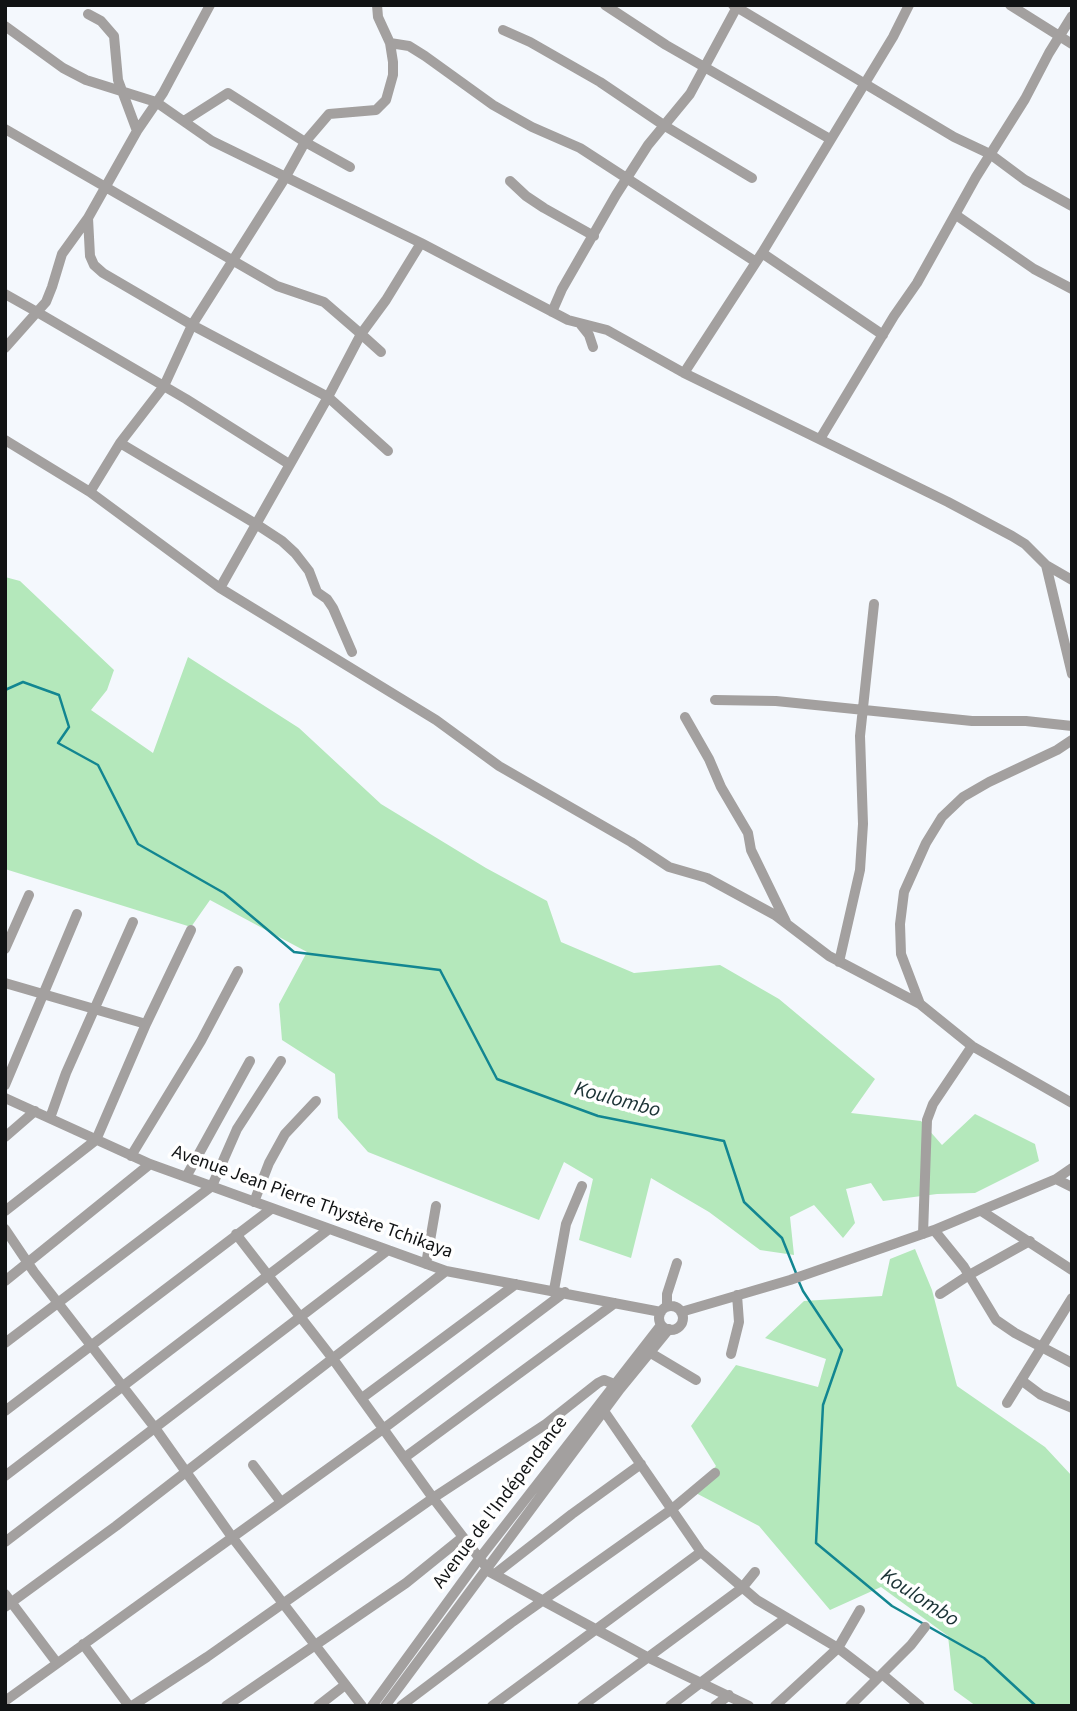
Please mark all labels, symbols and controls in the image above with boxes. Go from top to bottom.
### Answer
water label: Koulombo [571,1077,663,1125]
street label: Avenue Jean Pierre Thystère Tchikaya [169,1141,455,1265]
street label: Avenue de l'Indépendance [429,1412,573,1594]
water label: Koulombo [875,1564,963,1634]

